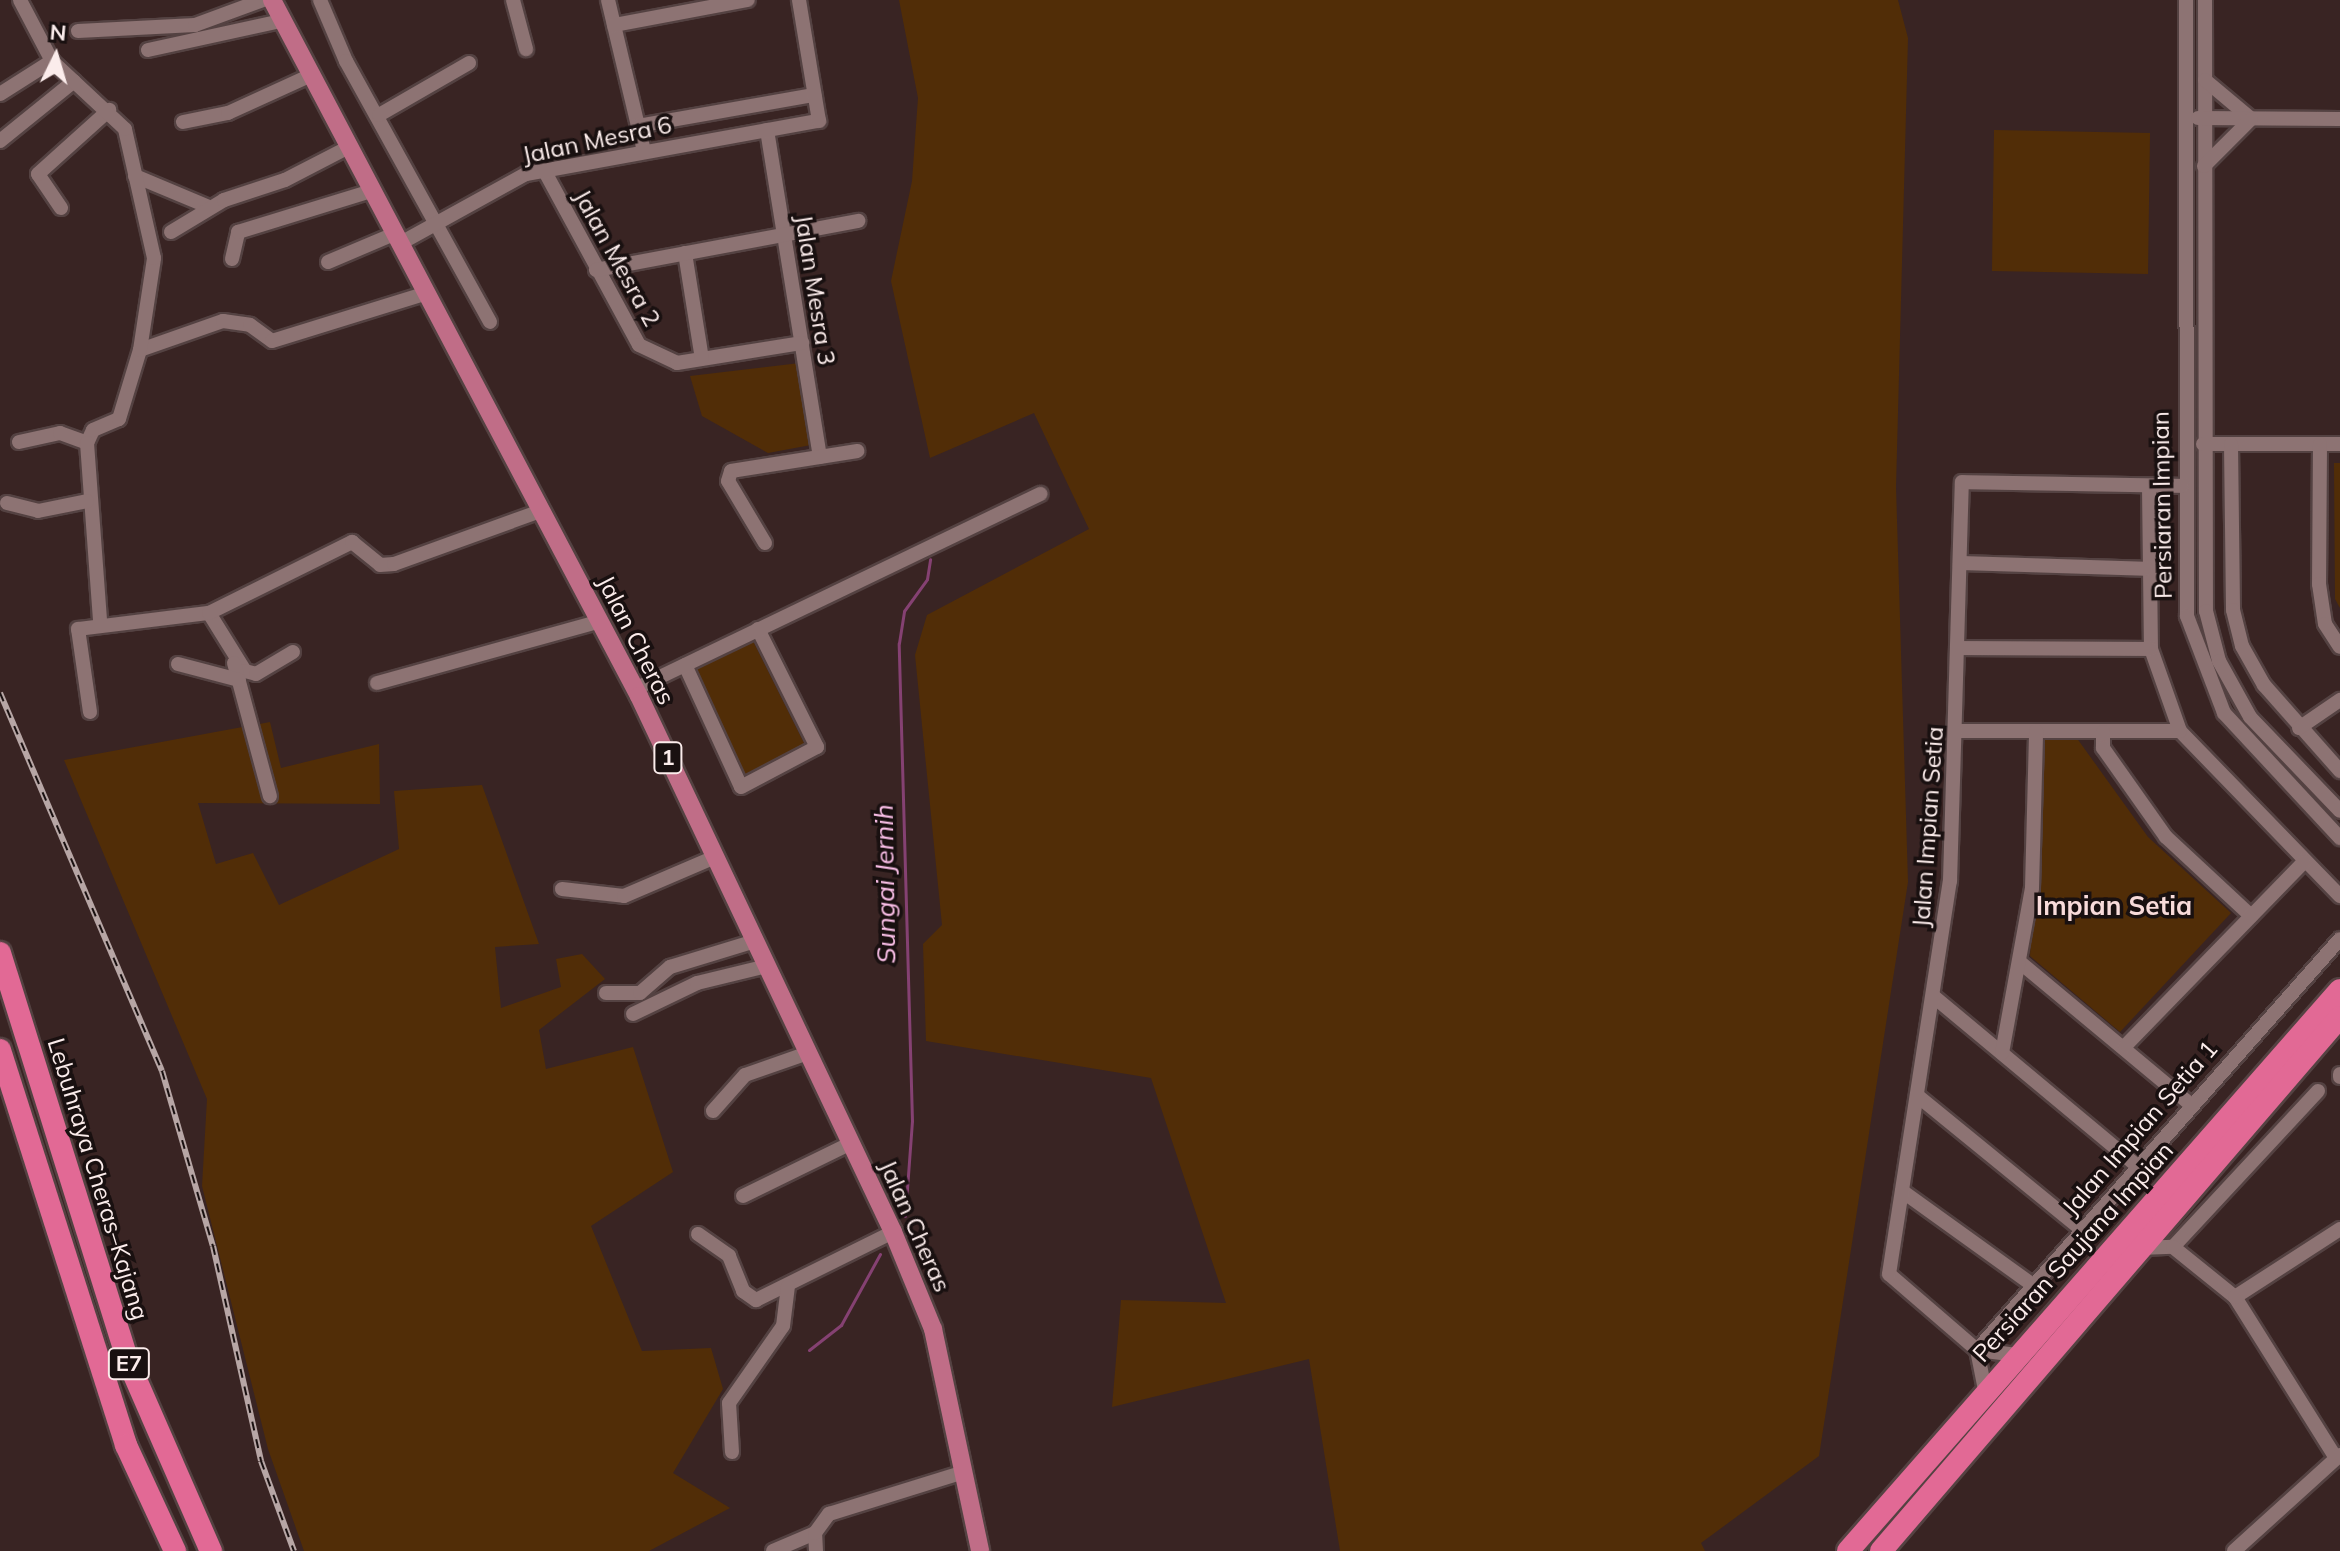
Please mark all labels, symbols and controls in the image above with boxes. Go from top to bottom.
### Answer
north arrow [16,16,96,96]
text: N [49,17,68,47]
street label: Jalan Mesra 6 [520,110,674,170]
street label: Jalan Mesra 2 [568,185,666,331]
street label: Jalan Mesra 3 [789,213,841,367]
street label: Persiaran Impian [2146,411,2178,599]
street label: Jalan Cheras [591,571,681,709]
street label: Jalan Impian Setia [1907,726,1949,928]
road number: 1 [652,740,684,776]
water label: Sungai Jernih [868,804,902,964]
district label: Impian Setia [2036,890,2192,922]
street label: Lebuhraya Cheras–Kajang [41,1035,155,1323]
street label: Jalan Impian Setia 1 [2056,1035,2224,1221]
street label: Persiaran Saujana Impian [1967,1136,2179,1368]
street label: Jalan Cheras [873,1156,957,1296]
road number: E7 [107,1346,151,1382]

